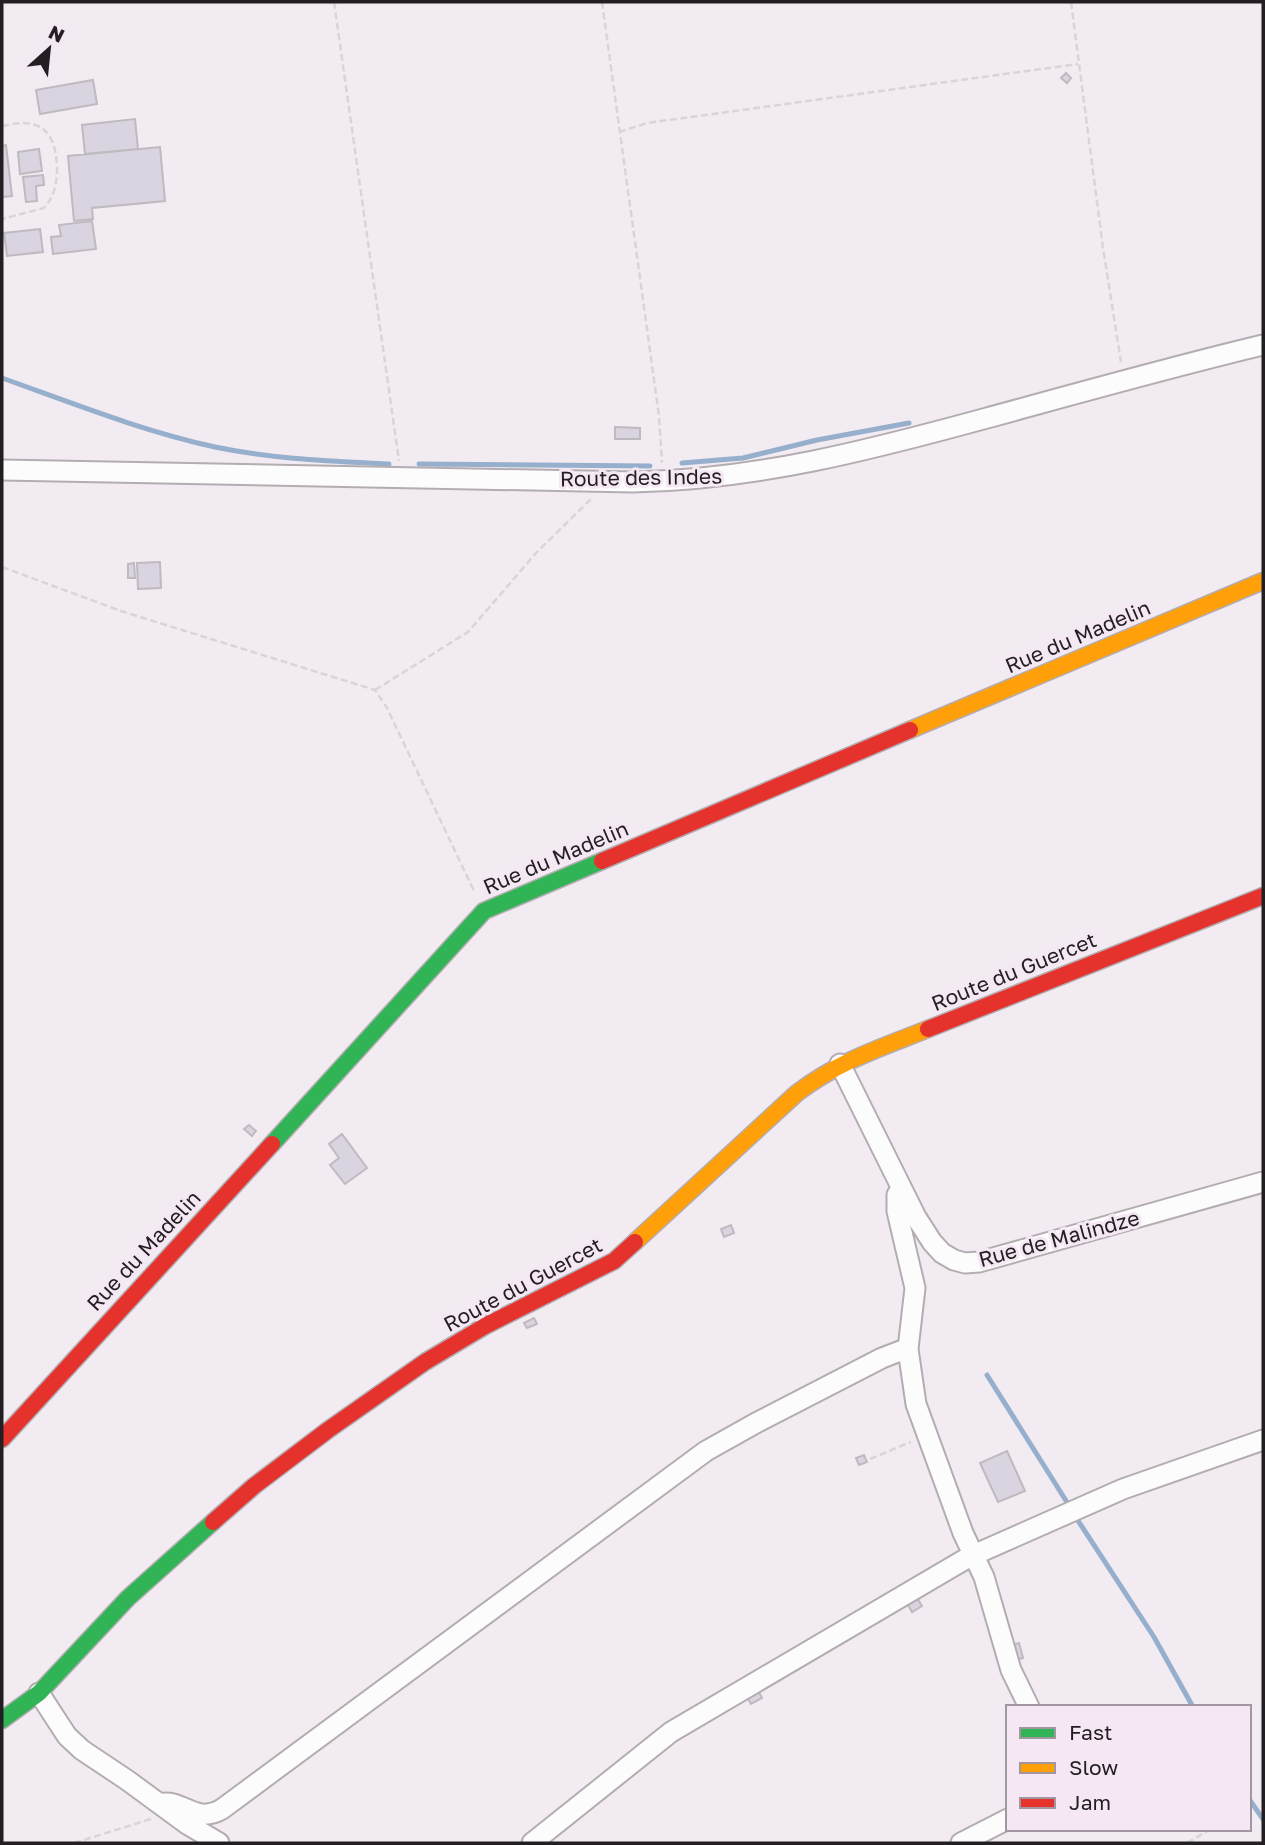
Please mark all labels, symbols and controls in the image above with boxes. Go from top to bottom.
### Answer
north arrow [14,14,84,84]
text: N [45,20,69,47]
street label: Route des Indes [560,463,722,491]
street label: Rue du Madelin [1001,594,1154,678]
street label: Rue du Madelin [479,815,632,899]
street label: Route du Guercet [927,926,1100,1016]
street label: Rue du Madelin [81,1185,206,1316]
street label: Rue de Malindze [976,1204,1142,1272]
street label: Route du Guercet [439,1231,606,1337]
legend [1006,1705,1251,1831]
text: Fast [1069,1719,1112,1745]
text: Slow [1069,1754,1118,1780]
text: Jam [1069,1789,1111,1815]

